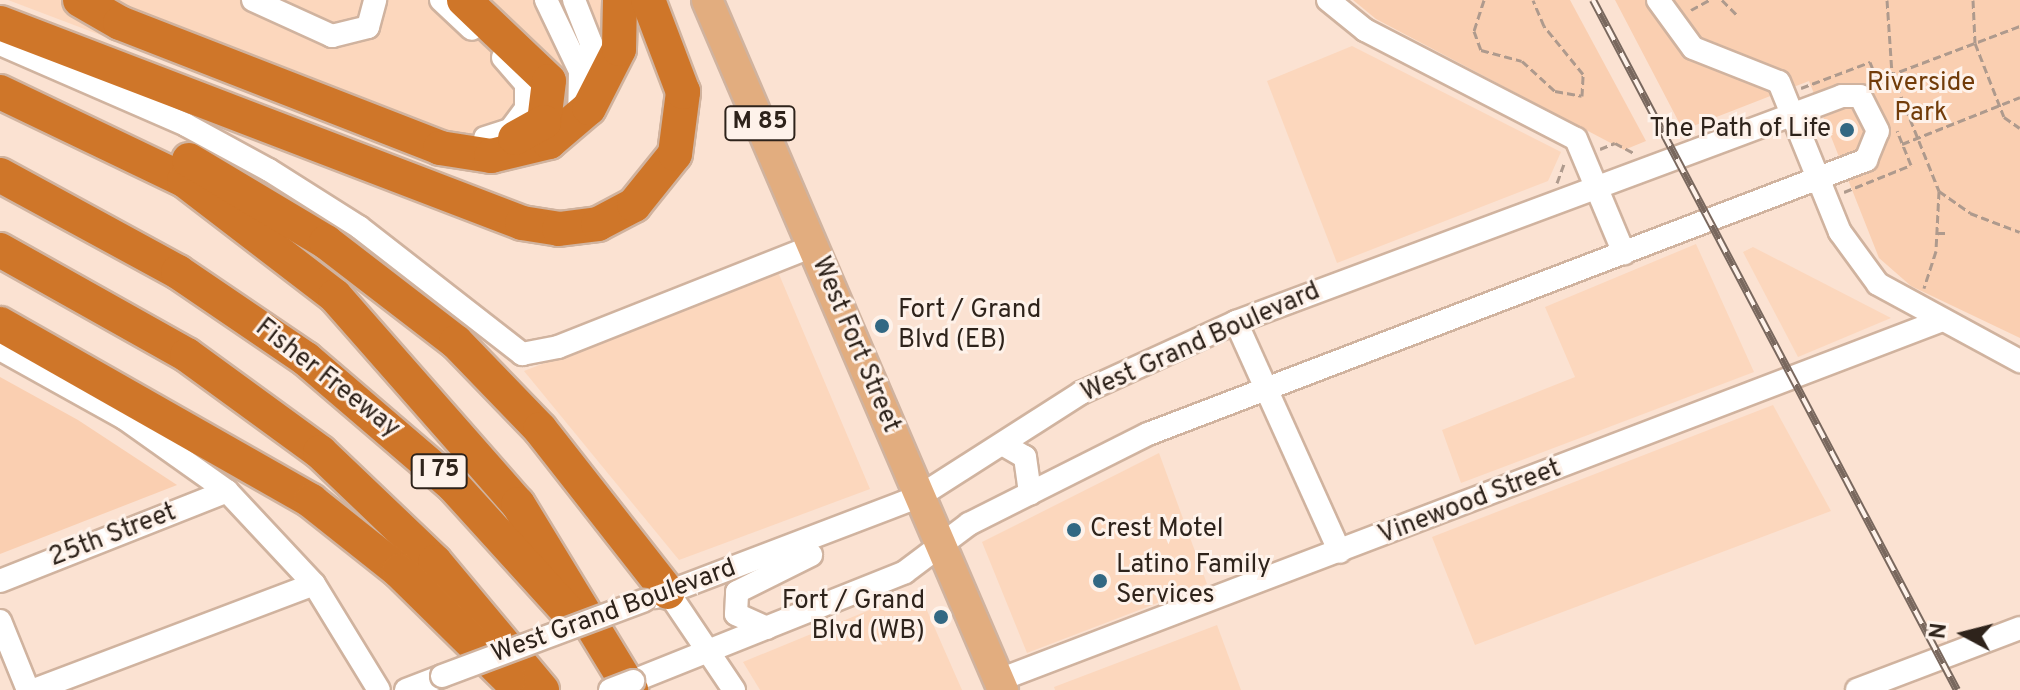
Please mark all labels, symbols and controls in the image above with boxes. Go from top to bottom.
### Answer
park label: Riverside Park [1867,68,1975,130]
road number: M 85 [724,103,796,143]
place label: The Path of Life [1649,114,1831,146]
marker: The Path of Life [1838,121,1856,139]
street label: West Fort Street [804,252,906,438]
street label: West Grand Boulevard [1077,276,1325,410]
place label: Fort / Grand Blvd (EB) [898,295,1041,356]
street label: Fisher Freeway [248,313,406,445]
marker: Fort / Grand Blvd (EB) [873,317,891,335]
road number: I 75 [409,451,469,491]
street label: Vinewood Street [1374,454,1566,552]
street label: 25th Street [45,497,181,575]
place label: Crest Motel [1090,514,1223,546]
marker: Crest Motel [1065,521,1083,539]
place label: Latino Family Services [1116,550,1271,612]
street label: West Grand Boulevard [488,553,740,671]
marker: Latino Family Services [1091,572,1109,590]
place label: Fort / Grand Blvd (WB) [782,586,925,648]
north arrow [1924,594,2004,674]
marker: Fort / Grand Blvd (WB) [932,608,950,626]
text: N [1925,622,1954,641]

